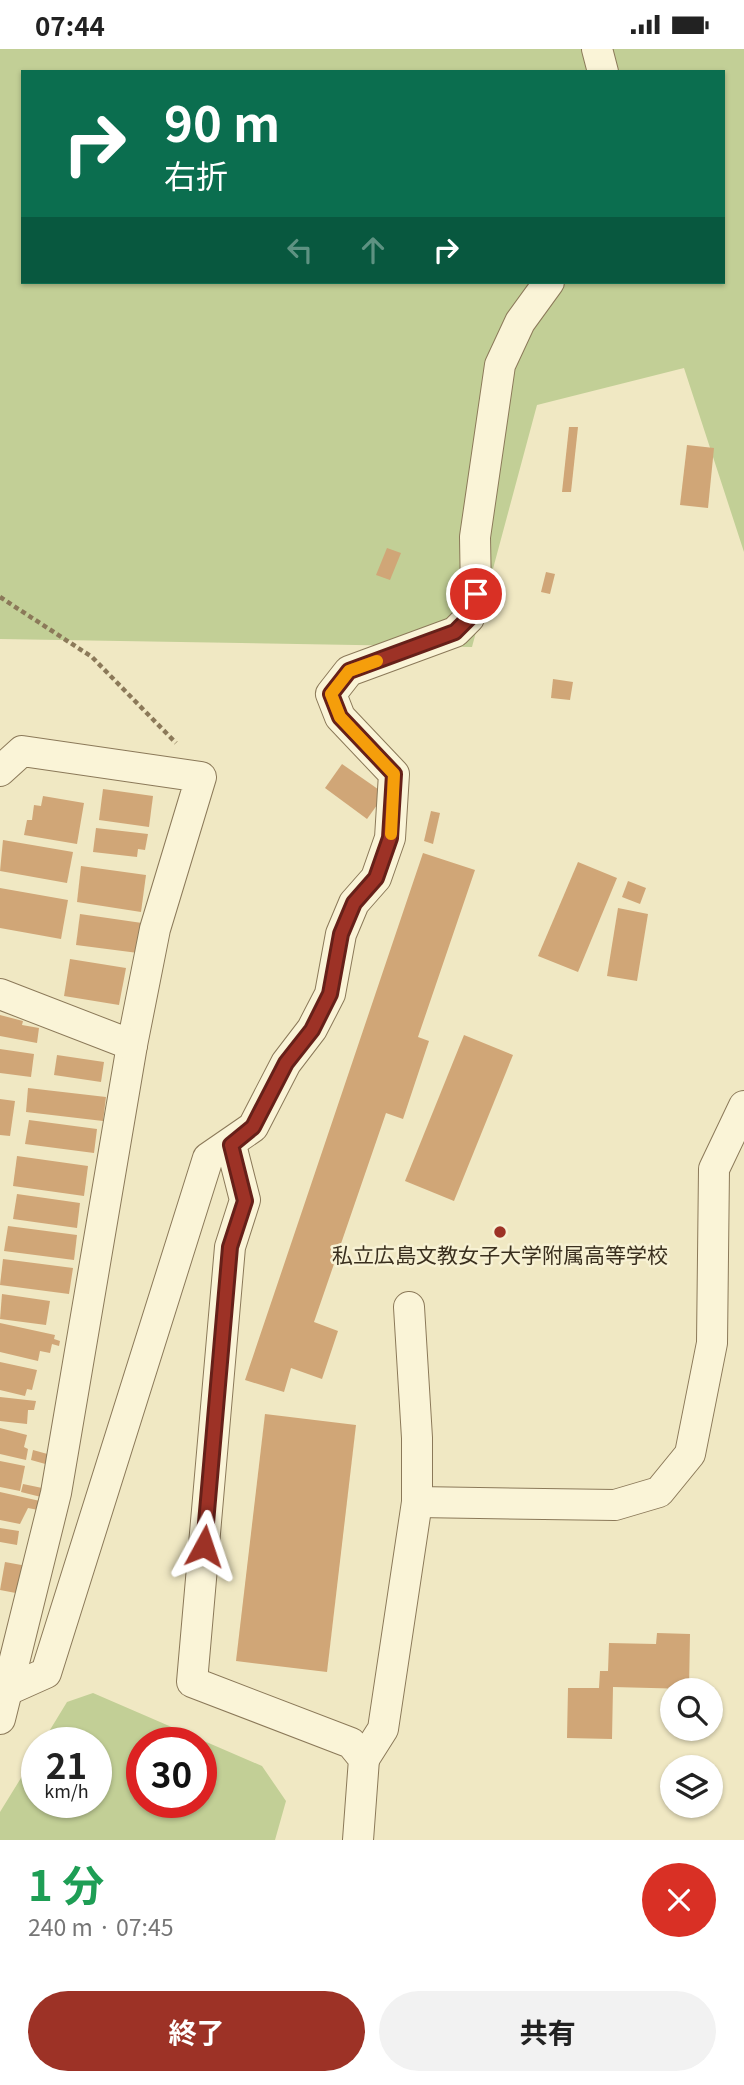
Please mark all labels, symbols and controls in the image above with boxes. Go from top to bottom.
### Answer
text: 07:44 [35,6,105,43]
text: 90 m [164,85,280,156]
icon: right [49,98,140,189]
text: 右折 [164,151,228,197]
icon: left [281,231,319,269]
icon: ahead [354,231,392,269]
icon: right [427,231,465,269]
pin [446,564,506,624]
icon: arrive [457,575,495,613]
marker: 私立広島文教女子大学附属高等学校 [492,1224,508,1240]
place label: 私立広島文教女子大学附属高等学校 [332,1239,668,1269]
position arrow [167,1509,241,1583]
map controls [660,1678,723,1818]
button: search [660,1678,723,1741]
speed limit sign: 30 [126,1727,217,1818]
text: 21 [46,1738,87,1789]
button: layers [660,1755,723,1818]
text: km/h [44,1777,89,1803]
text: 1 分 [28,1852,104,1913]
button: close [642,1863,716,1937]
text: 240 m · 07:45 [28,1909,173,1943]
button: 終了 [28,1991,365,2071]
button: 共有 [379,1991,716,2071]

